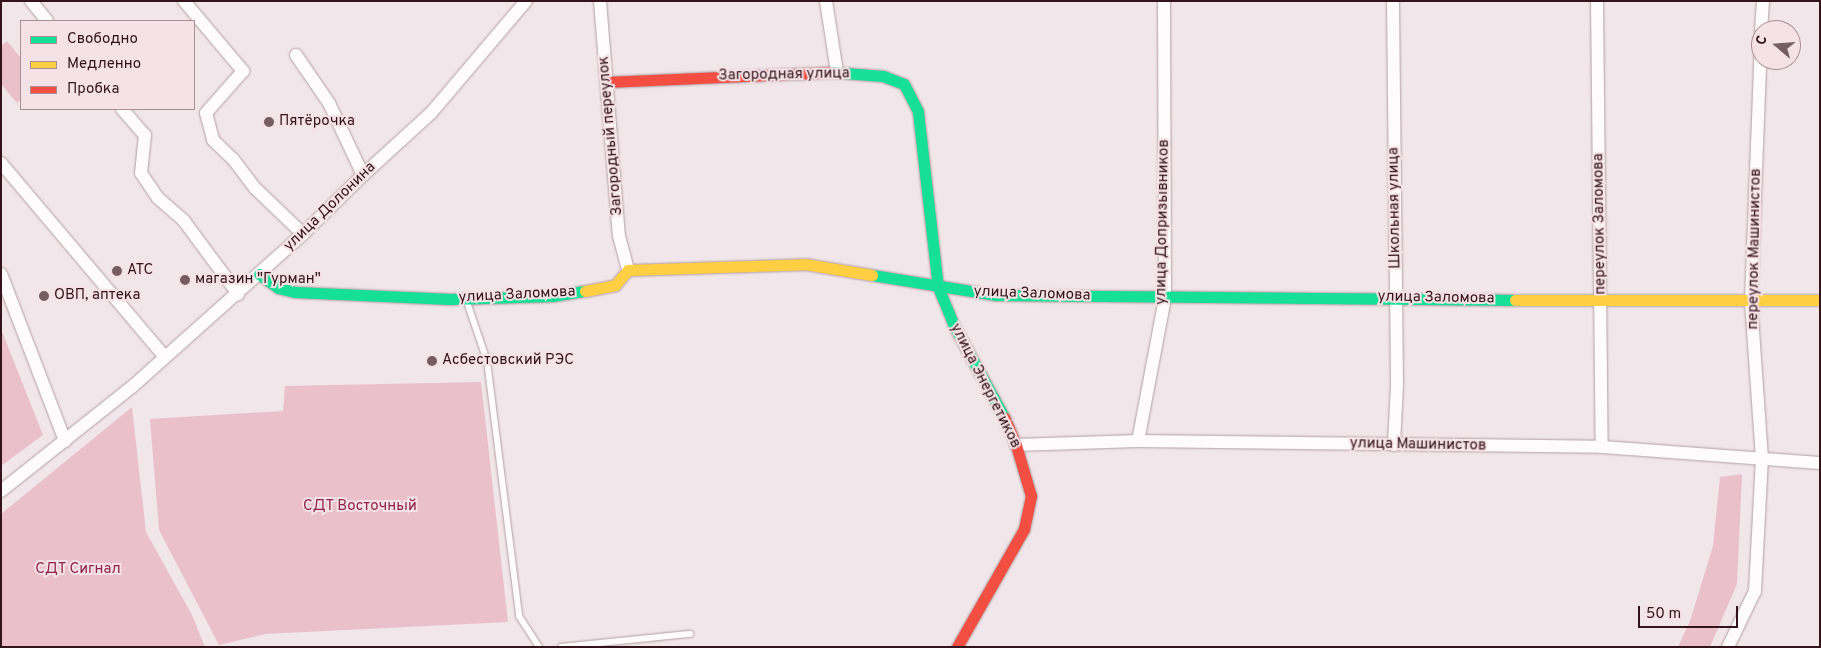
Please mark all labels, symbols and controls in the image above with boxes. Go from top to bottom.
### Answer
legend [20,20,195,110]
north arrow [1751,20,1801,70]
text: Свободно [67,30,138,49]
text: С [1753,34,1772,47]
text: Медленно [67,55,141,74]
street label: Загородный переулок [595,55,627,217]
street label: Загородная улица [718,65,850,85]
text: Пробка [67,80,119,99]
place label: Пятёрочка [279,113,355,131]
marker: Пятёрочка [263,116,275,128]
street label: улица Допризывников [1153,139,1173,305]
street label: Школьная улица [1385,147,1405,269]
street label: переулок Заломова [1590,153,1610,295]
street label: улица Долонина [280,159,380,255]
street label: переулок Машинистов [1745,168,1765,330]
place label: АТС [127,262,153,280]
marker: АТС [111,265,123,277]
place label: магазин "Гурман" [195,271,321,289]
marker: магазин "Гурман" [179,274,191,286]
street label: улица Заломова [458,283,576,307]
street label: улица Заломова [973,283,1091,305]
place label: ОВП, аптека [54,287,140,305]
street label: улица Заломова [1377,288,1495,308]
marker: ОВП, аптека [38,290,50,302]
street label: улица Энергетиков [946,321,1024,451]
place label: Асбестовский РЭС [442,352,574,370]
marker: Асбестовский РЭС [426,355,438,367]
street label: улица Машинистов [1350,435,1486,455]
park label: СДТ Восточный [303,498,417,516]
park label: СДТ Сигнал [35,561,121,579]
scale bar [1641,596,1741,628]
text: 50 m [1646,605,1681,624]

